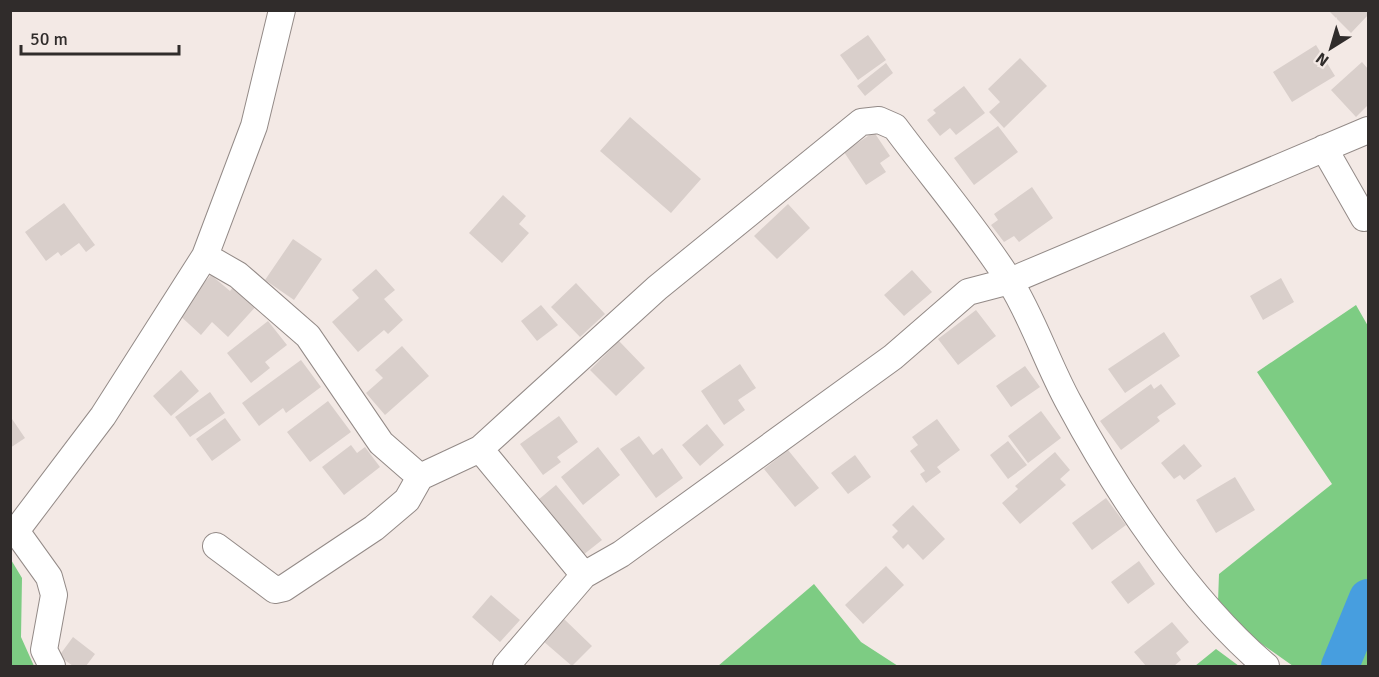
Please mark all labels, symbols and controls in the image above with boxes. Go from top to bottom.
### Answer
scale bar [21,18,178,56]
north arrow [1301,18,1361,78]
text: 50 m [30,28,68,50]
text: N [1312,48,1333,71]

